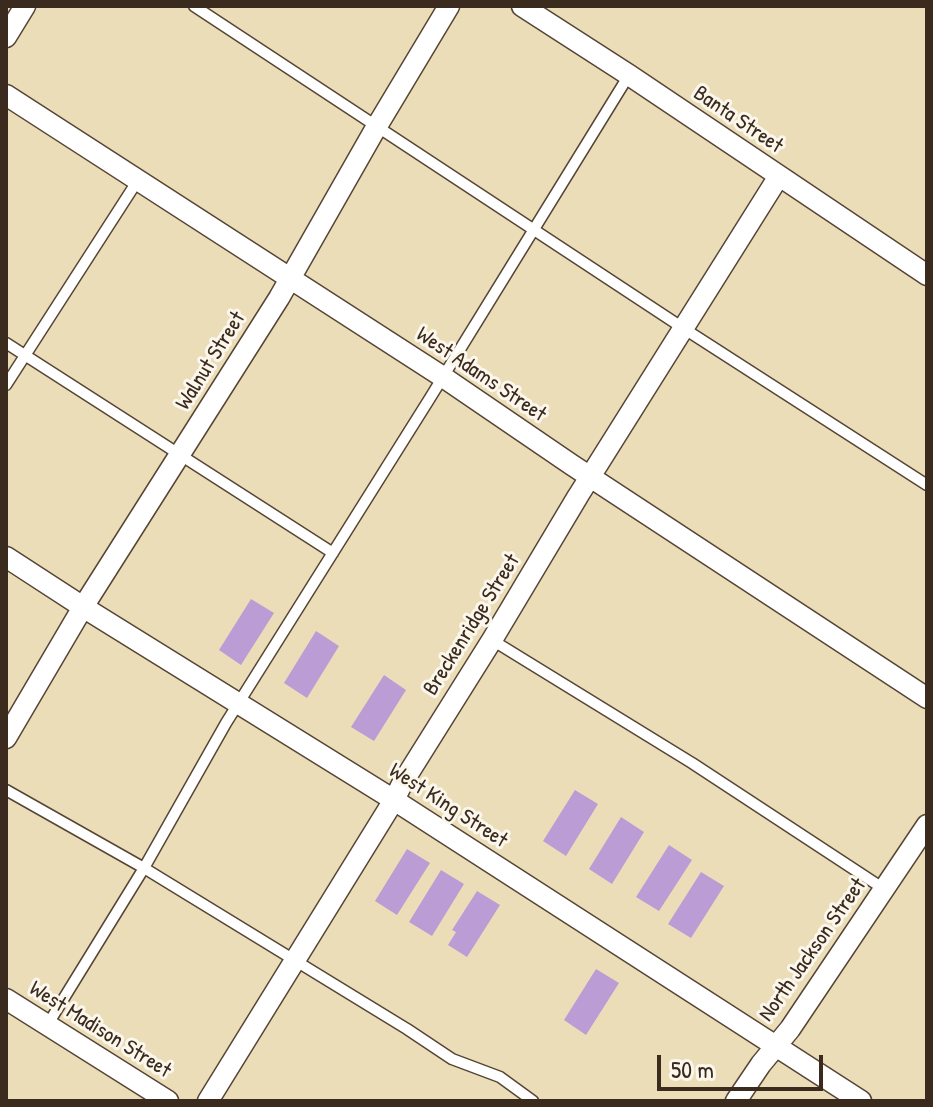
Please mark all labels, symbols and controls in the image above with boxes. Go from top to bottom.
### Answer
street label: Banta Street [688,80,788,160]
street label: Walnut Street [170,307,252,415]
street label: West Adams Street [411,322,551,428]
street label: Breckenridge Street [418,550,526,700]
street label: West King Street [384,758,512,854]
street label: North Jackson Street [754,873,872,1027]
street label: West Madison Street [24,976,176,1084]
scale bar [661,1039,827,1089]
text: 50 m [671,1053,714,1085]

